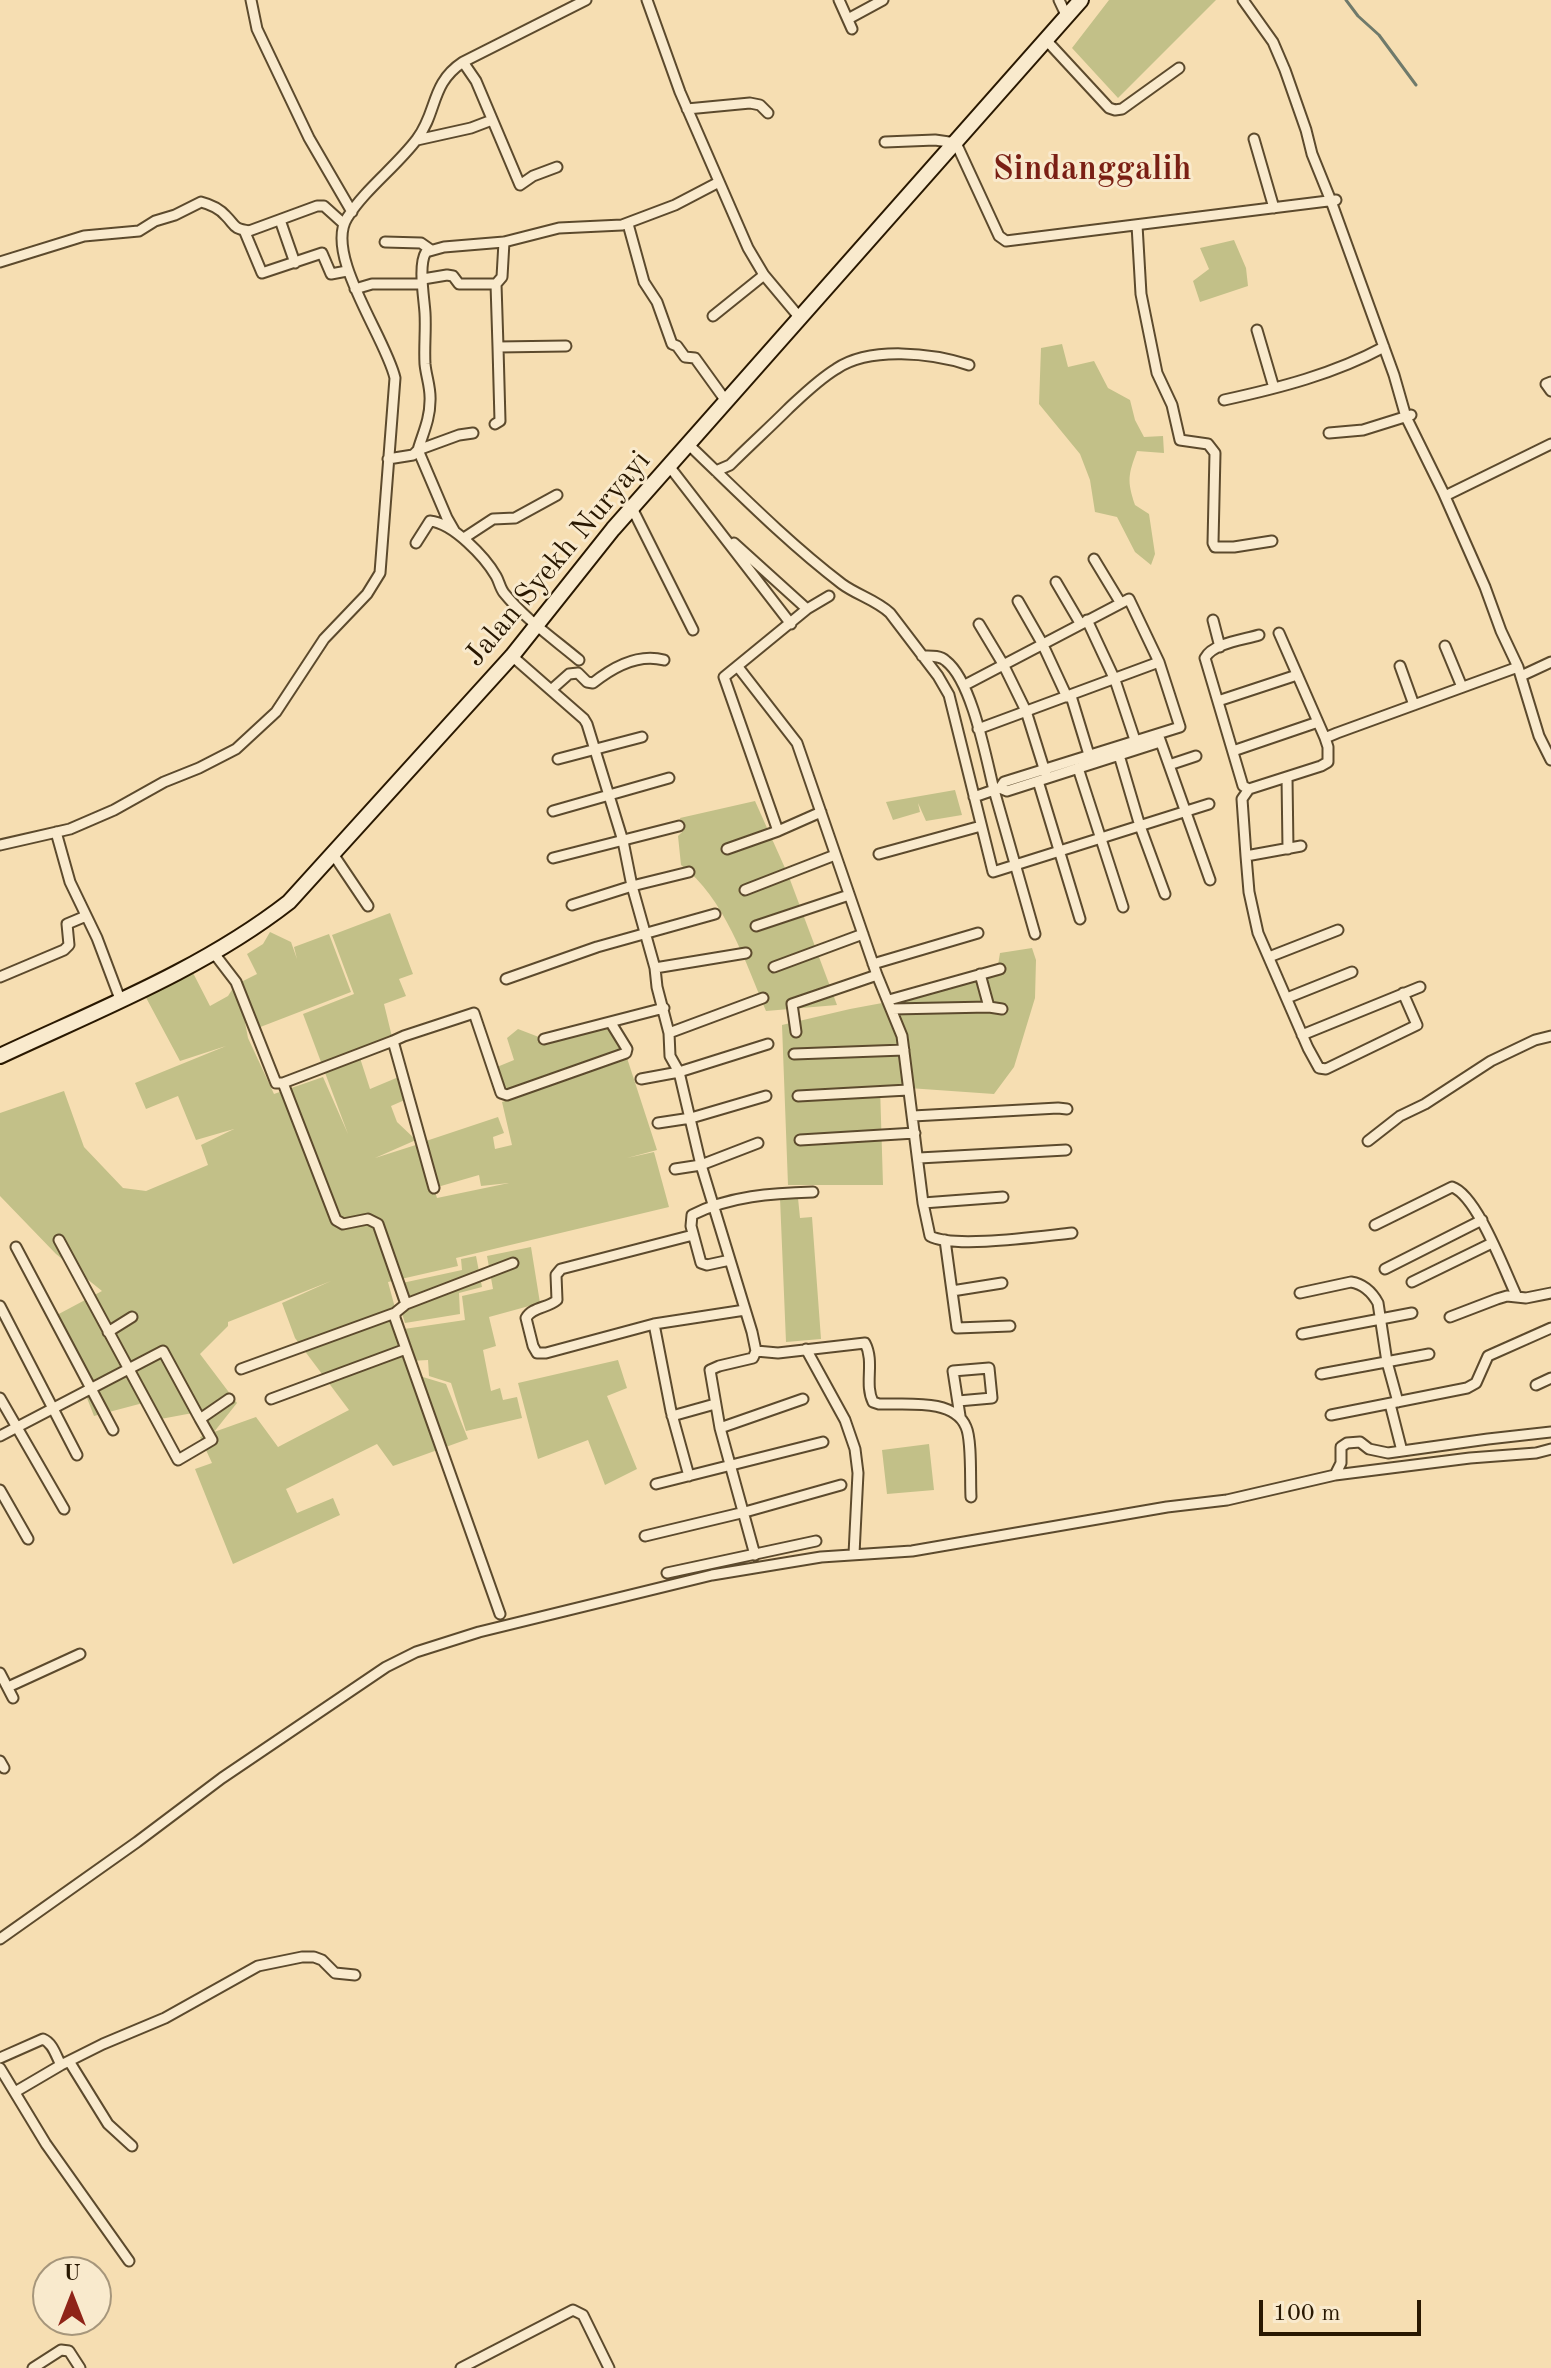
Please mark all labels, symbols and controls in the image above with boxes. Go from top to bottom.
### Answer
district label: Sindanggalih [992,150,1192,190]
street label: Jalan Syekh Nuryayi [457,444,659,674]
north arrow [32,2256,112,2336]
text: U [63,2263,81,2285]
scale bar [1263,2284,1425,2334]
text: 100 m [1273,2302,1341,2326]

